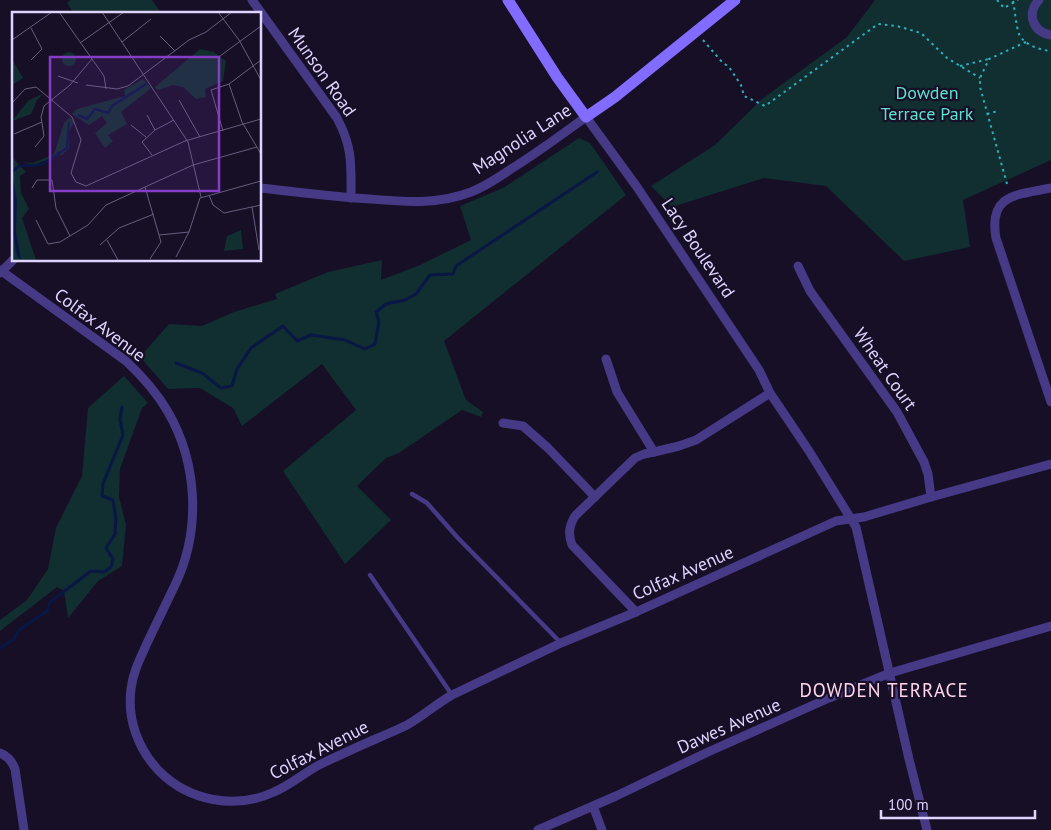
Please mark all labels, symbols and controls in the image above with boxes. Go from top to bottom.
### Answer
inset map [12,12,261,261]
street label: Munson Road [283,23,362,121]
park label: Dowden Terrace Park [881,81,974,125]
street label: Magnolia Lane [468,98,575,179]
street label: Lacy Boulevard [657,193,740,302]
street label: Colfax Avenue [50,283,151,366]
street label: Wheat Court [849,323,922,414]
street label: Colfax Avenue [629,540,737,605]
district label: DOWDEN TERRACE [799,678,969,702]
street label: Dawes Avenue [673,692,784,759]
street label: Colfax Avenue [265,715,372,784]
scale bar [881,788,1035,820]
text: 100 m [888,795,929,814]

